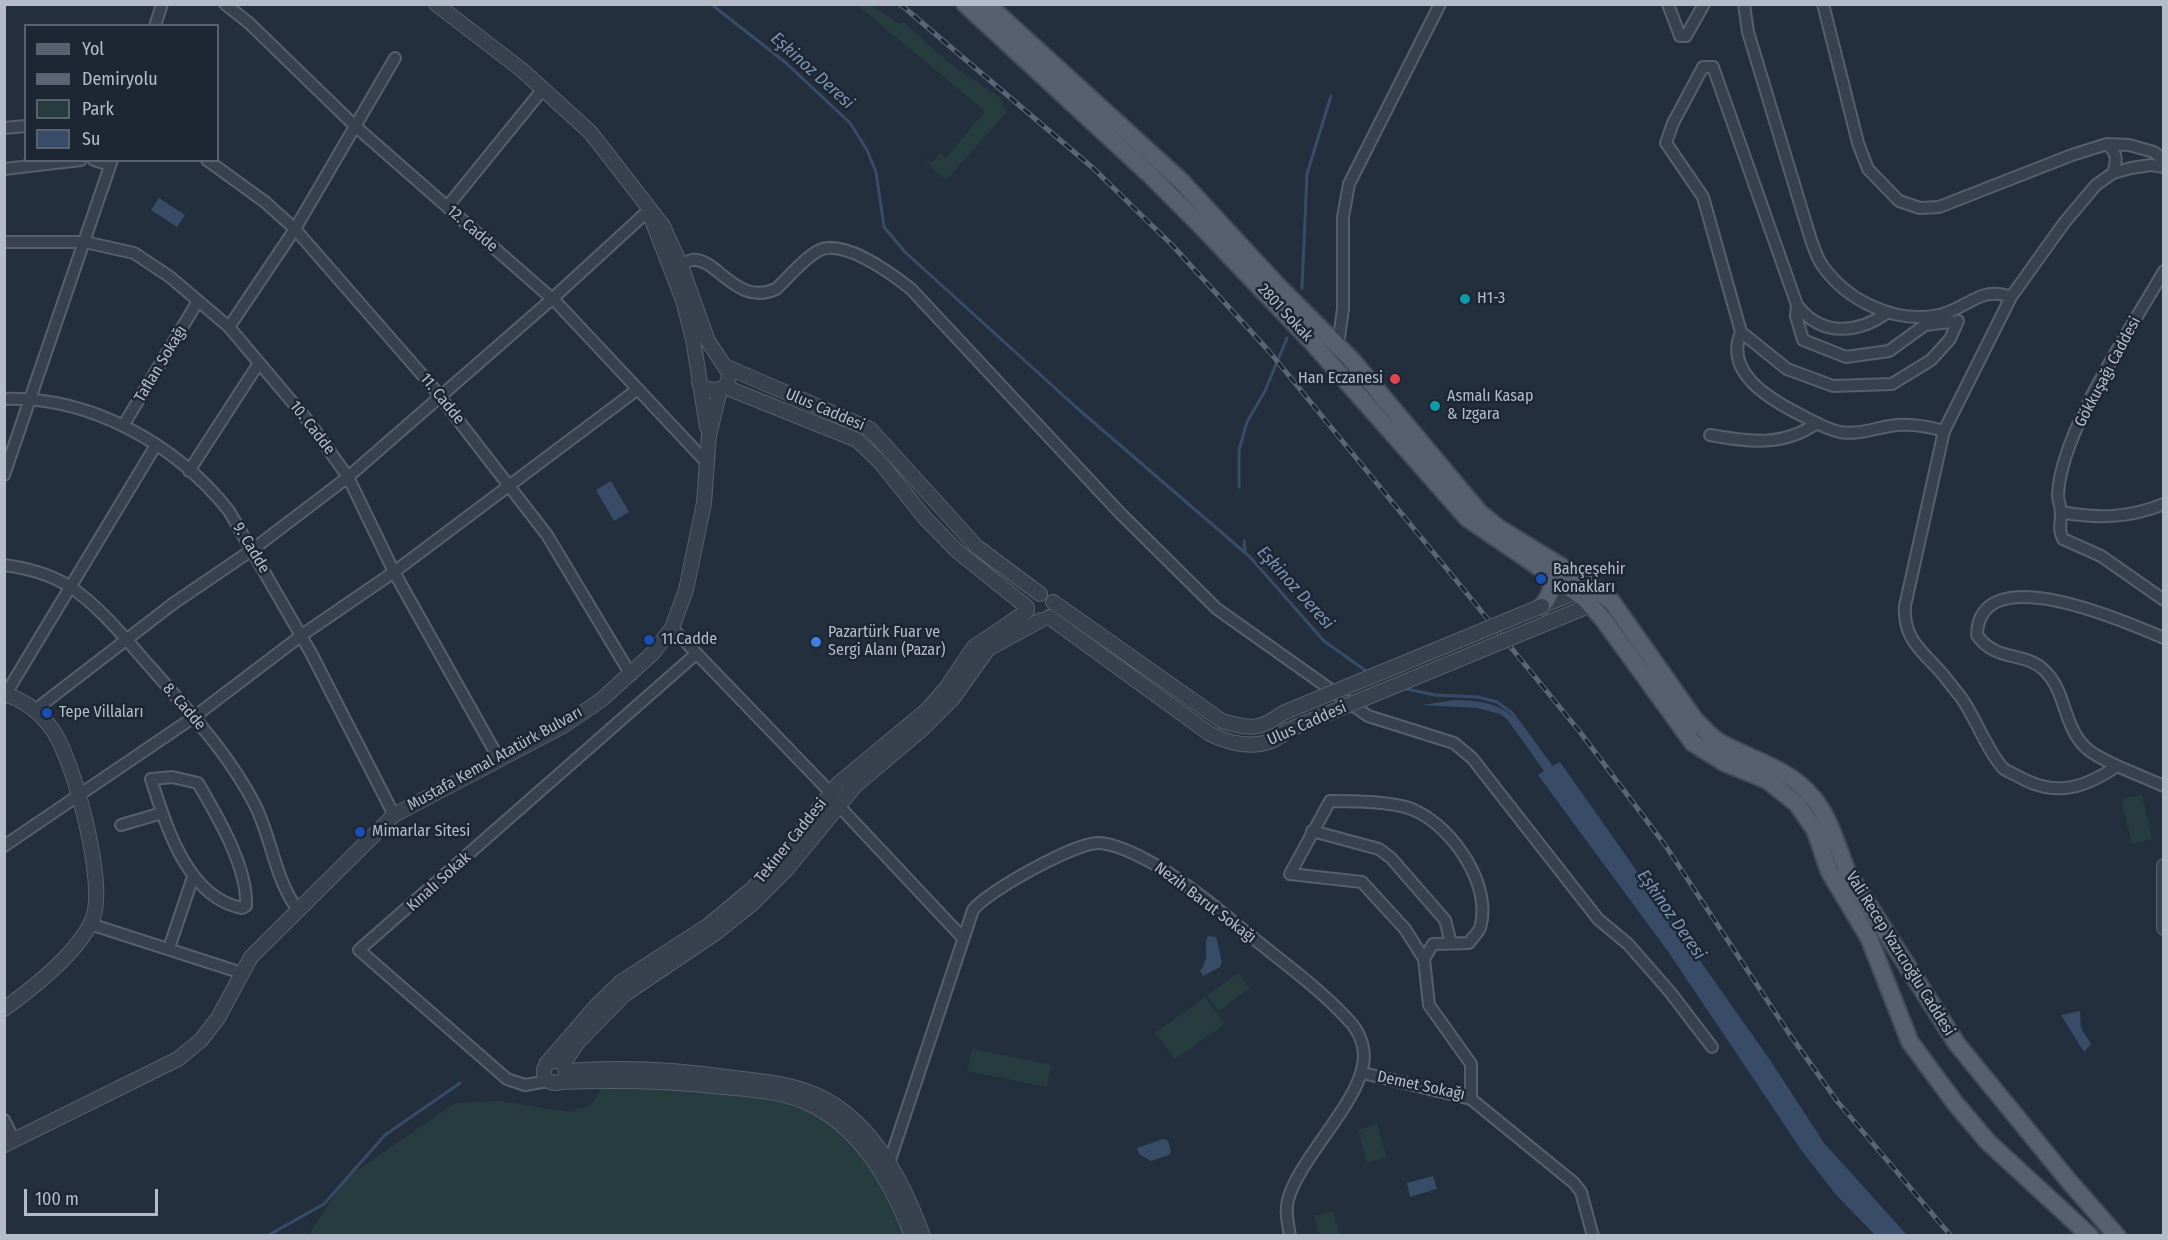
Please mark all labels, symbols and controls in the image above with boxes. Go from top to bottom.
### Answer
legend [24,24,219,162]
water label: Eşkinoz Deresi [766,28,858,114]
text: Yol [82,38,104,60]
text: Demiryolu [82,68,158,90]
text: Park [82,98,114,120]
text: Su [82,128,100,150]
street label: 12. Cadde [443,202,501,256]
street label: 2801 Sokak [1253,280,1317,346]
place label: H1-3 [1477,289,1505,309]
marker: H1-3 [1458,292,1472,306]
street label: Gökkuşağı Caddesi [2071,314,2145,430]
street label: Taflan Sokağı [131,322,191,406]
place label: Han Eczanesi [1298,369,1383,389]
street label: 11. Cadde [416,370,468,428]
marker: Han Eczanesi [1388,372,1402,386]
street label: Ulus Caddesi [782,385,868,435]
place label: Asmalı Kasap & Izgara [1447,387,1533,425]
street label: 10. Cadde [285,397,339,459]
marker: Asmalı Kasap & Izgara [1428,399,1442,413]
street label: 9. Cadde [228,519,274,577]
water label: Eşkinoz Deresi [1252,542,1338,634]
place label: Bahçeşehir Konakları [1553,560,1625,598]
marker: Bahçeşehir Konakları [1534,572,1548,586]
place label: Pazartürk Fuar ve Sergi Alanı (Pazar) [828,623,946,661]
place label: 11.Cadde [661,630,717,650]
marker: 11.Cadde [642,633,656,647]
marker: Pazartürk Fuar ve Sergi Alanı (Pazar) [809,635,823,649]
street label: 8. Cadde [158,680,210,734]
street label: Ulus Caddesi [1265,698,1349,750]
place label: Tepe Villaları [59,703,143,723]
street label: Mustafa Kemal Atatürk Bulvarı [404,703,586,815]
marker: Tepe Villaları [40,706,54,720]
street label: Tekiner Caddesi [751,795,831,887]
place label: Mimarlar Sitesi [372,822,470,842]
marker: Mimarlar Sitesi [353,825,367,839]
street label: Kınalı Sokak [403,848,475,916]
street label: Nezih Barut Sokağı [1150,859,1260,947]
water label: Eşkinoz Deresi [1632,866,1710,964]
street label: Vali Recep Yazıcıoğlu Caddesi [1841,868,1959,1040]
street label: Demet Sokağı [1375,1067,1467,1105]
scale bar [27,1177,160,1215]
text: 100 m [35,1188,79,1210]

